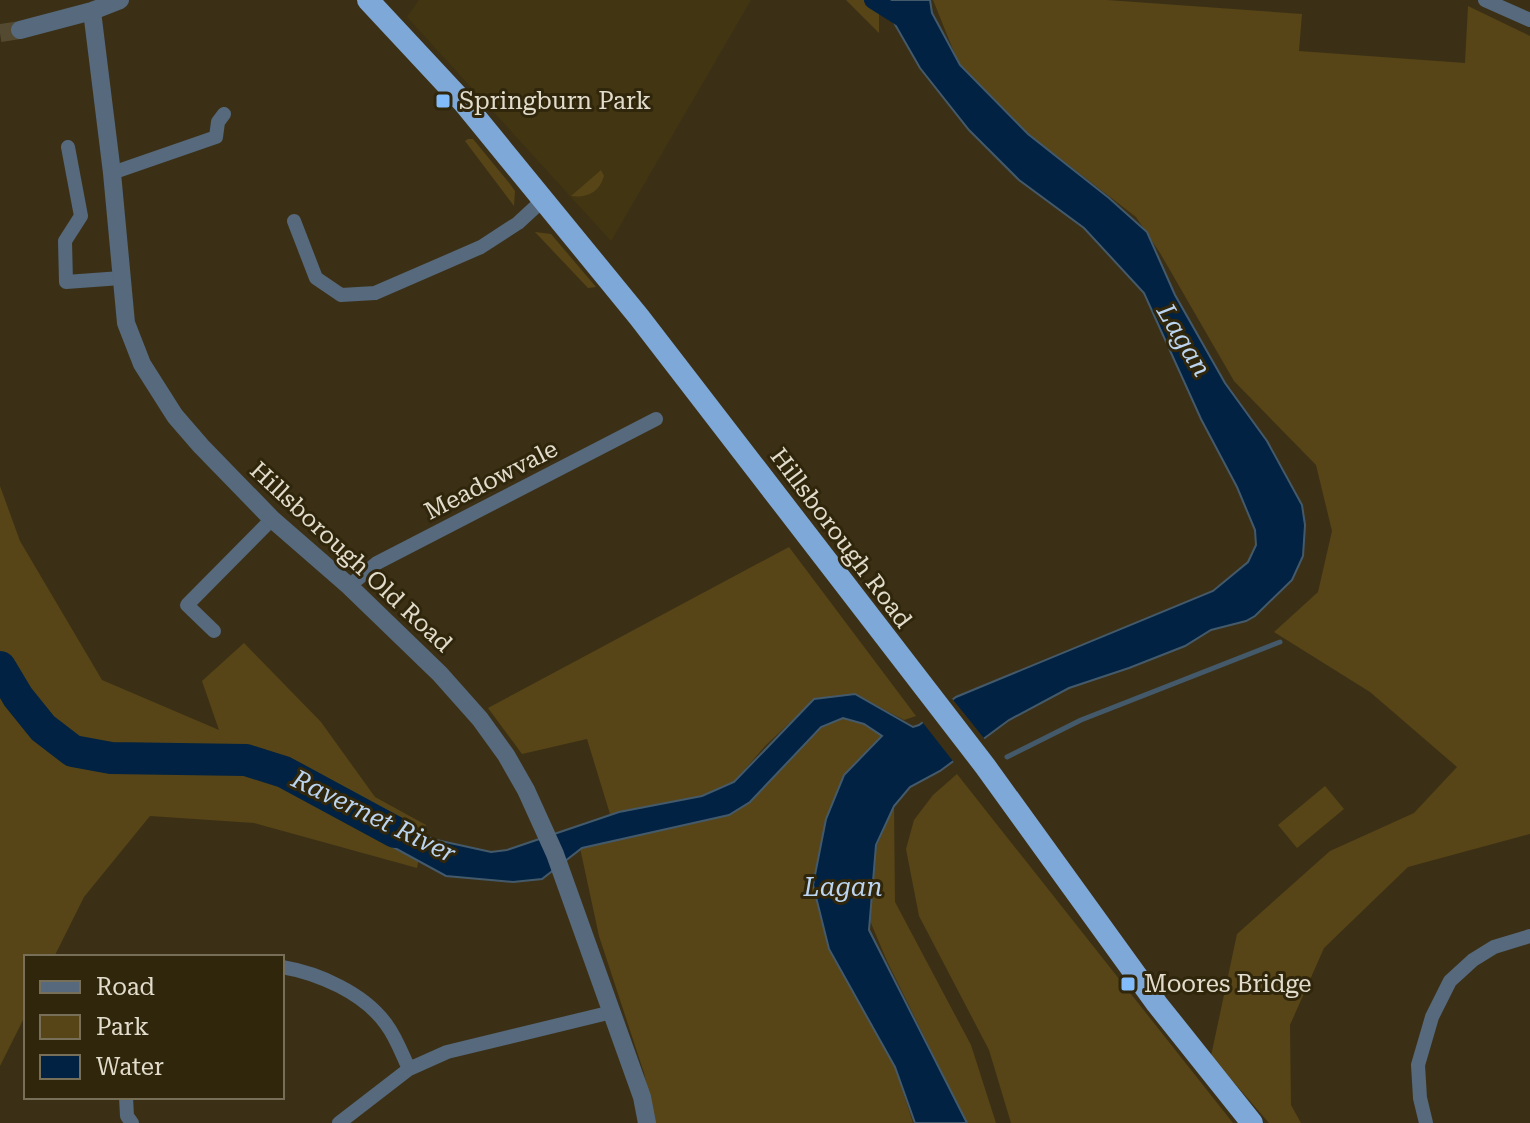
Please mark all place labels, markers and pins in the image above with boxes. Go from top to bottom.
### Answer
place label: Springburn Park [459,87,651,115]
marker: Springburn Park [434,92,452,110]
place label: Moores Bridge [1144,970,1312,998]
marker: Moores Bridge [1119,975,1137,993]

